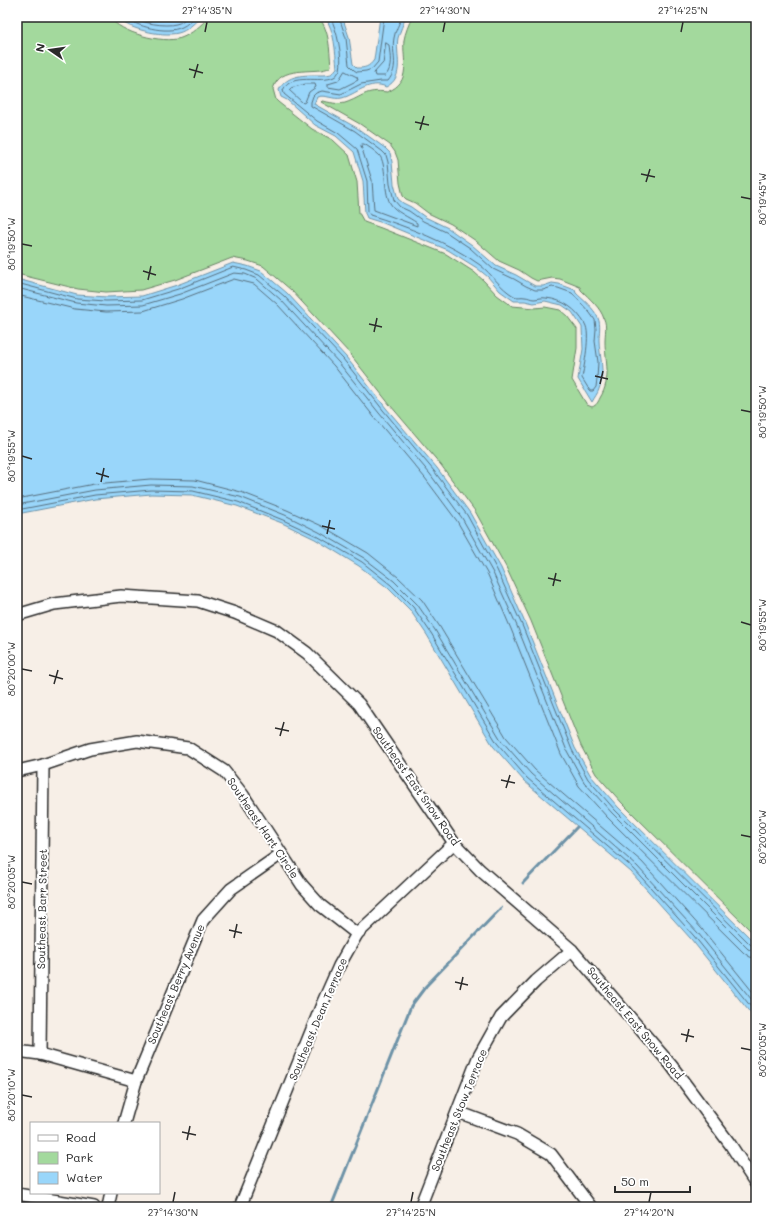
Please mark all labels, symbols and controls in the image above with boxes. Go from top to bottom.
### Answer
text: 27°14'35"N [182,3,232,17]
text: 27°14'30"N [420,3,470,17]
text: 27°14'25"N [658,3,708,17]
north arrow [30,30,70,70]
text: N [32,42,48,53]
text: 80°19'45"W [755,172,769,225]
text: 80°19'50"W [4,217,18,270]
text: 80°19'50"W [755,385,769,438]
text: 80°19'55"W [4,429,18,482]
text: 80°19'55"W [755,598,769,651]
text: 80°20'00"W [4,641,18,696]
street label: Southeast East Snow Road [369,723,463,848]
street label: Southeast Hart Circle [224,774,303,881]
text: 80°20'00"W [755,809,769,864]
street label: Southeast Barr Street [33,849,50,969]
text: 80°20'05"W [4,855,18,909]
street label: Southeast Berry Avenue [143,921,208,1046]
street label: Southeast Dean Terrace [285,955,350,1083]
street label: Southeast East Snow Road [584,963,687,1082]
text: 80°20'05"W [755,1023,769,1077]
street label: Southeast Stow Terrace [427,1046,490,1173]
text: 80°20'10"W [4,1068,18,1121]
legend [30,1122,160,1194]
text: Road [66,1129,96,1145]
text: Park [66,1149,93,1165]
scale bar [615,1168,690,1194]
text: Water [66,1169,103,1185]
text: 50 m [621,1173,649,1189]
text: 27°14'30"N [148,1205,198,1219]
text: 27°14'25"N [386,1205,436,1219]
text: 27°14'20"N [624,1205,674,1219]

